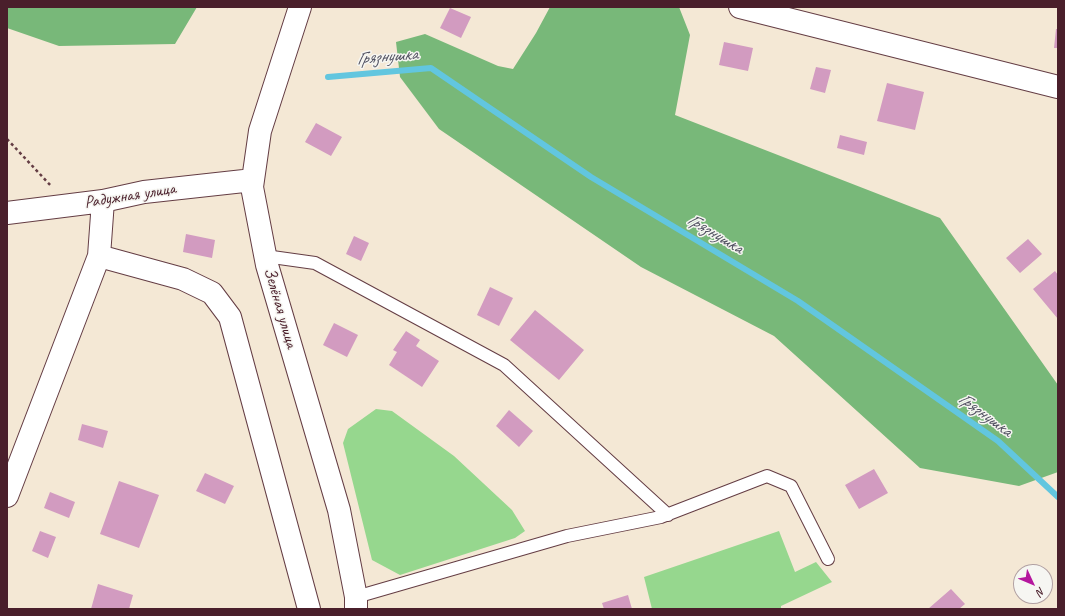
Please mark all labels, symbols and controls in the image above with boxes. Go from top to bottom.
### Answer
water label: Грязнушка [356,44,418,70]
street label: Радужная улица [83,179,177,213]
water label: Грязнушка [683,209,747,259]
street label: Зелёная улица [259,265,301,351]
water label: Грязнушка [954,388,1016,442]
north arrow [1013,564,1053,604]
text: N [1034,584,1048,599]

